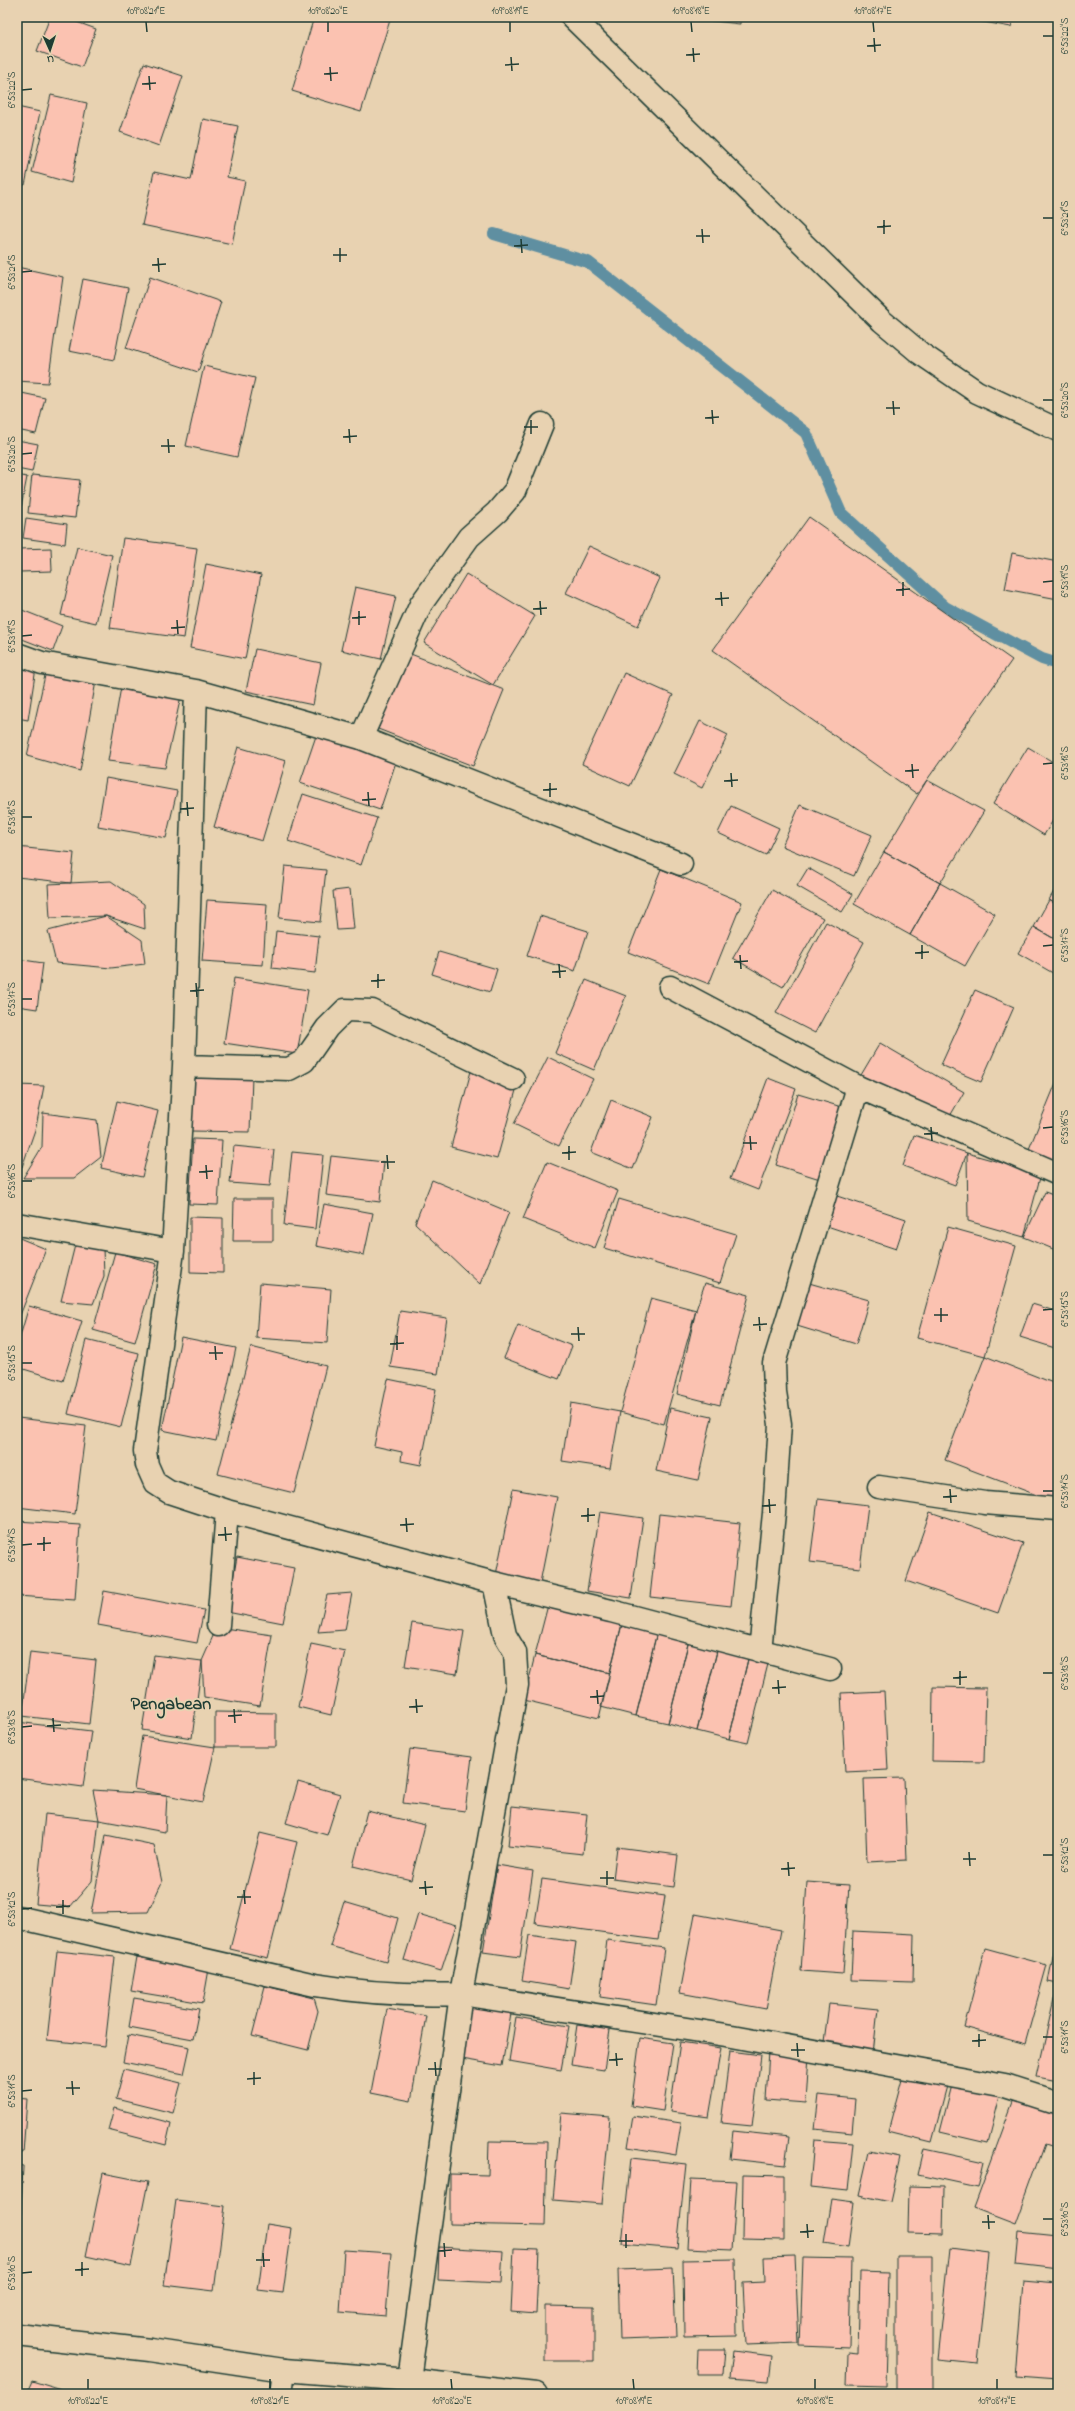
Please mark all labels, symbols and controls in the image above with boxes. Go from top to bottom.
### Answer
text: 109°08'21"E [127,4,165,19]
text: 109°08'20"E [308,4,348,19]
text: 109°08'19"E [492,4,528,19]
text: 109°08'18"E [672,4,710,19]
text: 109°08'17"E [854,4,892,19]
text: 6°53'22"S [1058,17,1073,54]
north arrow [30,30,70,70]
text: U [47,51,54,67]
text: 6°53'22"S [5,71,20,108]
text: 6°53'21"S [1058,200,1073,235]
text: 6°53'21"S [5,254,20,289]
text: 6°53'20"S [1058,381,1073,418]
text: 6°53'20"S [5,435,20,472]
text: 6°53'19"S [1058,564,1073,597]
text: 6°53'19"S [5,619,20,652]
text: 6°53'18"S [1058,746,1073,780]
text: 6°53'18"S [5,800,20,834]
text: 6°53'17"S [1058,927,1073,962]
text: 6°53'17"S [5,981,20,1016]
text: 6°53'16"S [1058,1109,1073,1144]
text: 6°53'16"S [5,1163,20,1198]
text: 6°53'15"S [1058,1291,1073,1327]
text: 6°53'15"S [5,1345,20,1381]
text: 6°53'14"S [1058,1473,1073,1508]
text: 6°53'14"S [5,1527,20,1562]
text: 6°53'13"S [1058,1655,1073,1690]
district label: Pengabean [131,1692,211,1719]
text: 6°53'13"S [5,1709,20,1744]
text: 6°53'12"S [1058,1837,1073,1872]
text: 6°53'12"S [5,1891,20,1926]
text: 6°53'11"S [1058,2020,1073,2054]
text: 6°53'11"S [5,2074,20,2108]
text: 6°53'10"S [1058,2201,1073,2236]
text: 6°53'10"S [5,2255,20,2290]
text: 109°08'22"E [68,2394,108,2409]
text: 109°08'21"E [251,2394,289,2409]
text: 109°08'20"E [432,2394,472,2409]
text: 109°08'19"E [616,2394,652,2409]
text: 109°08'18"E [796,2394,834,2409]
text: 109°08'17"E [978,2394,1016,2409]

